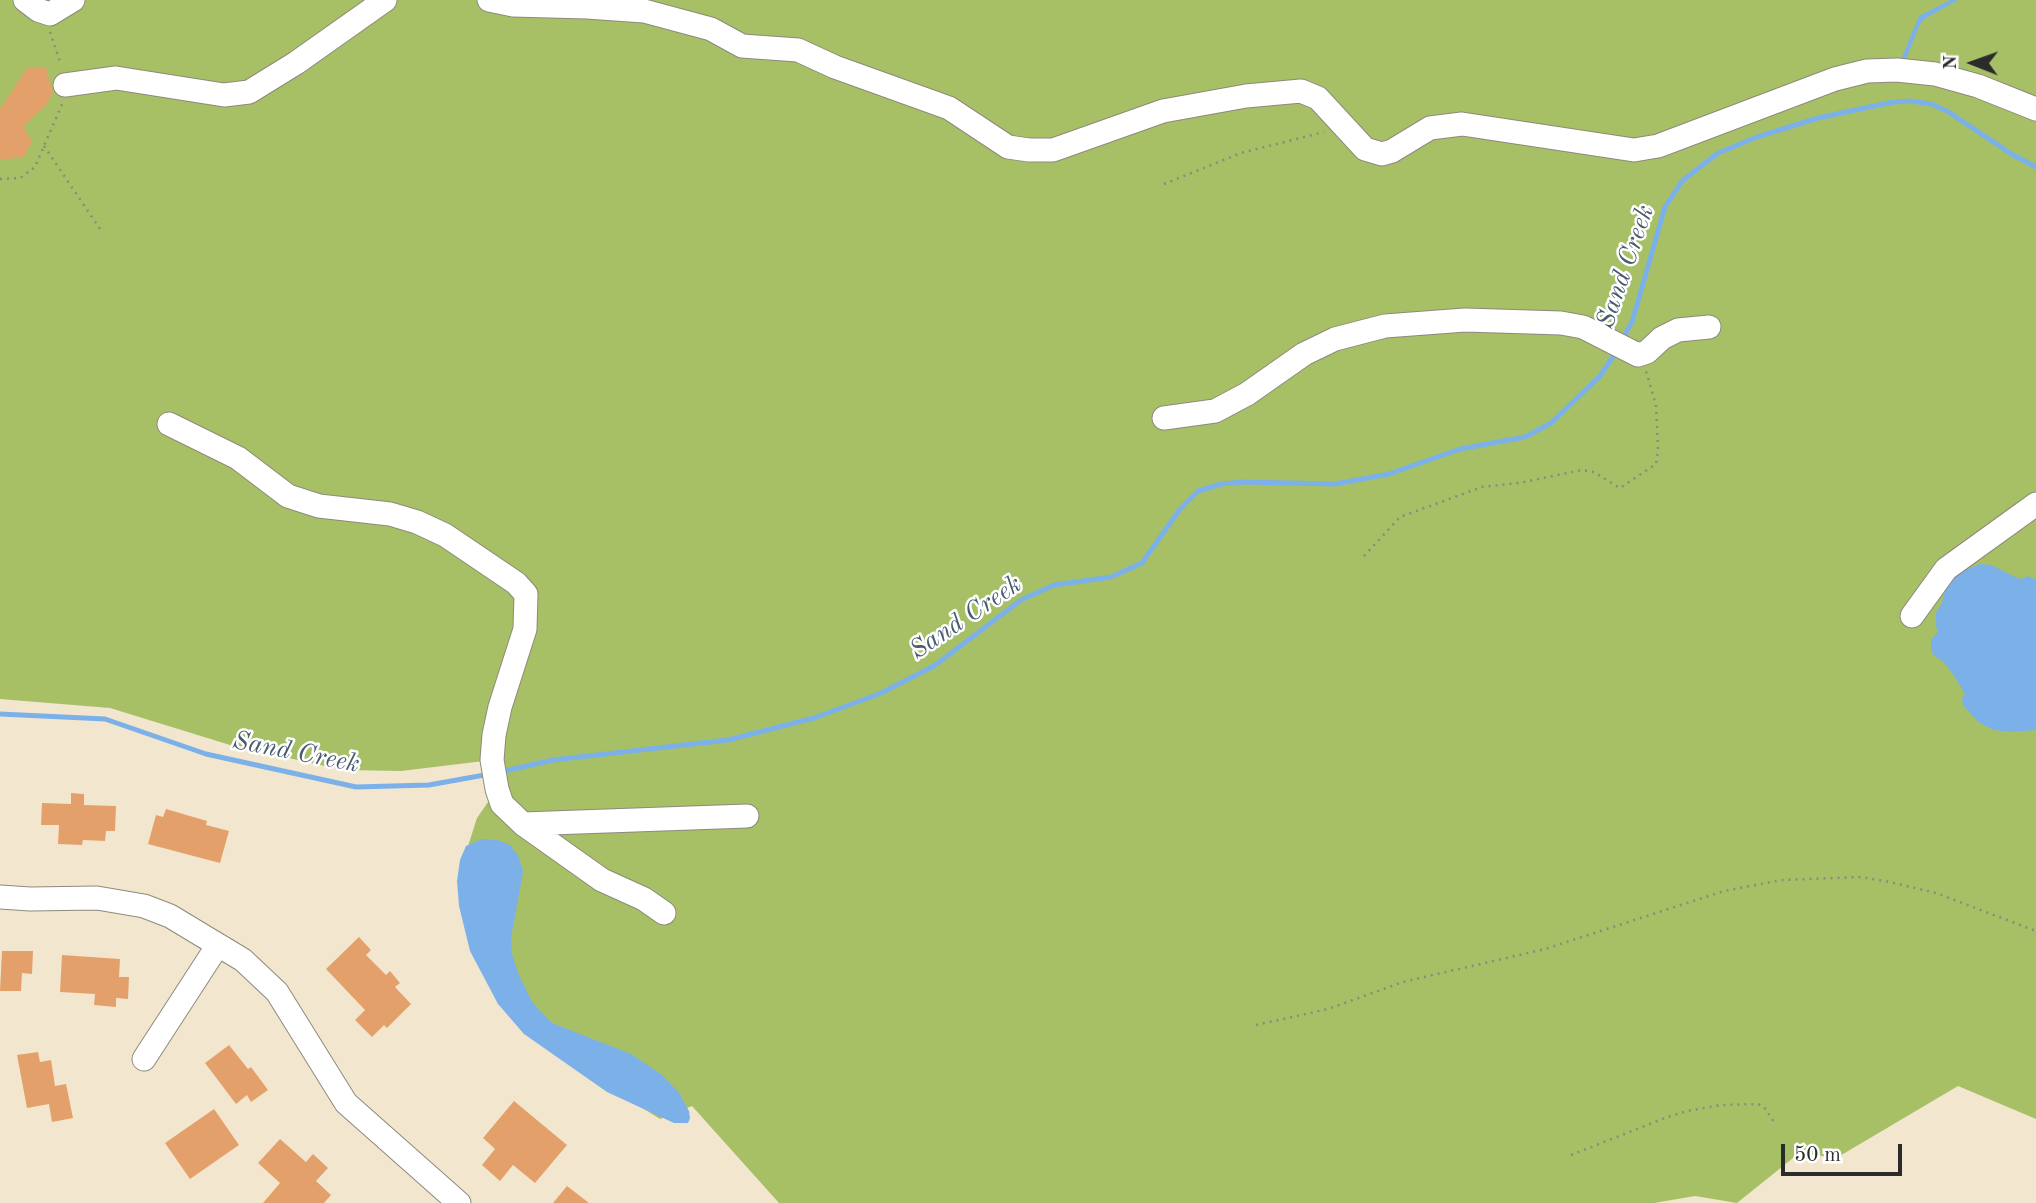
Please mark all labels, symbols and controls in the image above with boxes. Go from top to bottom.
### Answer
north arrow [1938,28,2008,98]
text: N [1942,55,1961,70]
water label: Sand Creek [1590,201,1662,333]
water label: Sand Creek [904,569,1028,667]
water label: Sand Creek [230,725,362,781]
scale bar [1784,1130,1905,1174]
text: 50 m [1794,1145,1841,1166]

